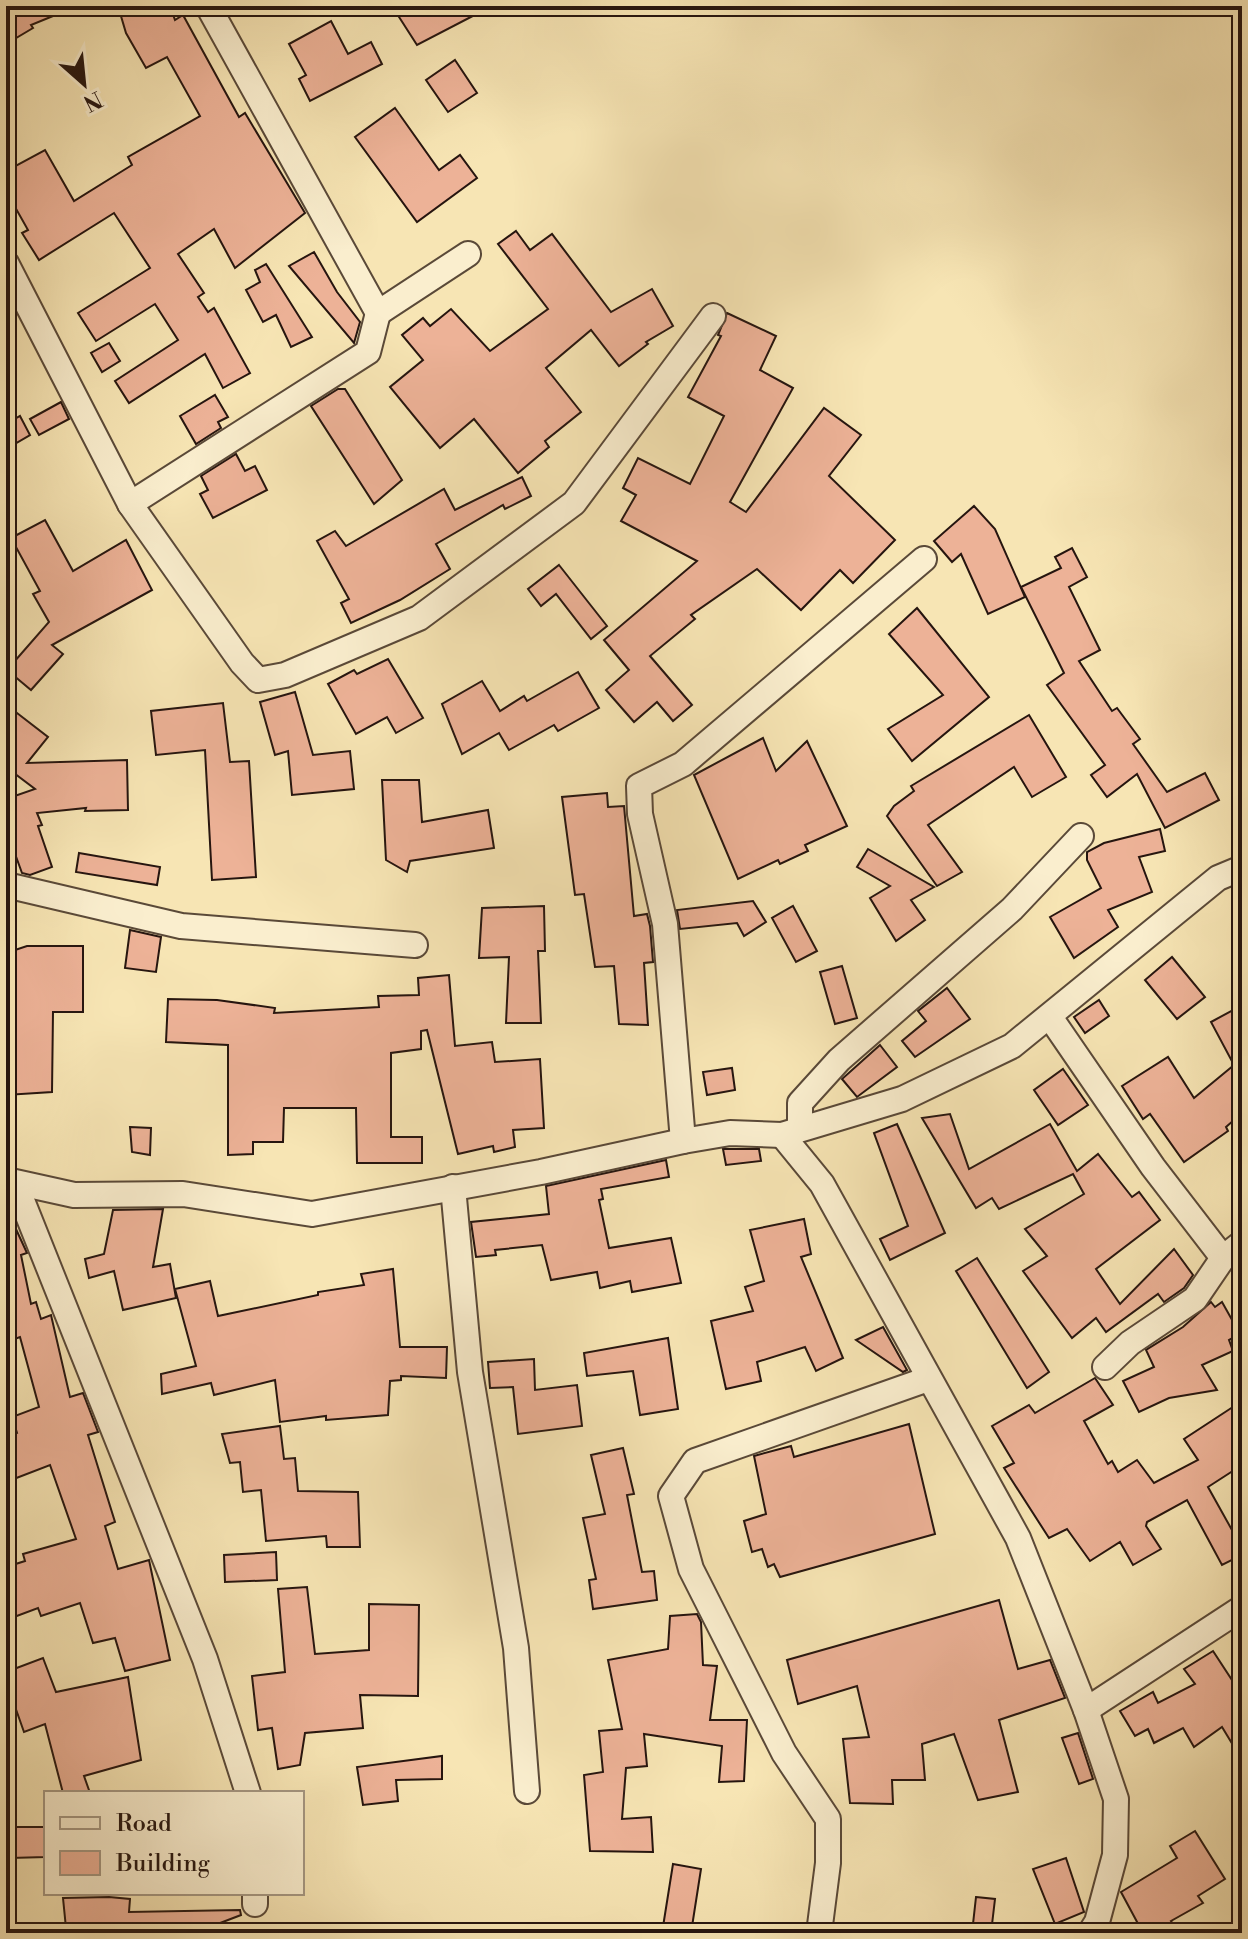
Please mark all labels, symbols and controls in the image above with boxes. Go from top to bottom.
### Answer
north arrow [44,44,124,124]
text: N [78,85,106,117]
legend [44,1791,304,1895]
text: Road [116,1809,172,1839]
text: Building [115,1849,210,1879]

